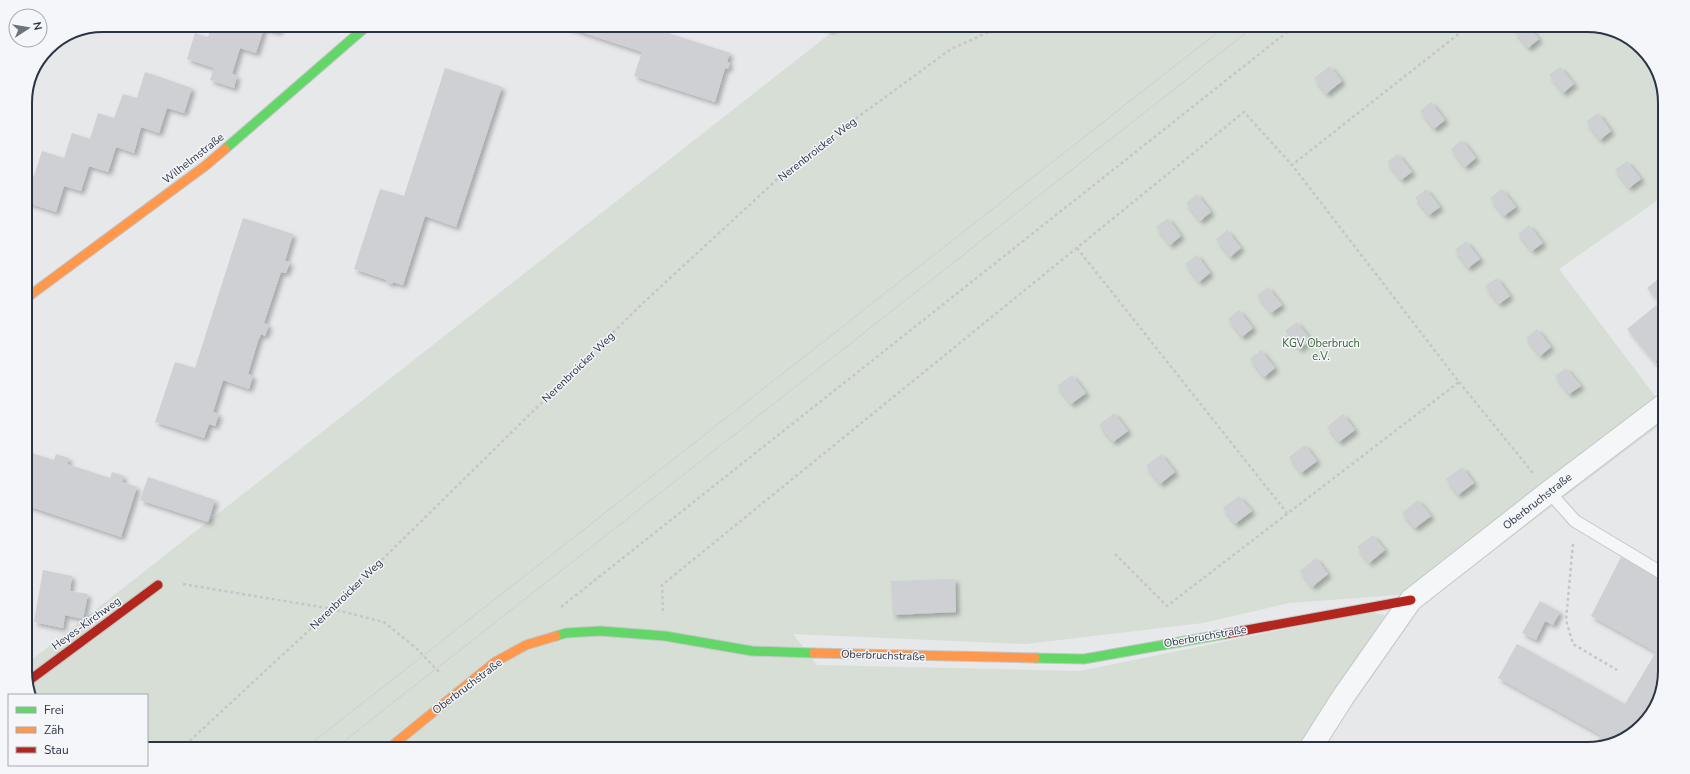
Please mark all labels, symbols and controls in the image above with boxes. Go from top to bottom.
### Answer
north arrow [8,8,48,48]
text: N [29,20,45,32]
street label: Nerenbroicker Weg [775,114,860,185]
street label: Wilhelmstraße [159,130,227,187]
street label: Nerenbroicker Weg [539,329,618,406]
park label: KGV Oberbruch e.V. [1282,336,1360,364]
street label: Oberbruchstraße [1500,470,1575,533]
street label: Nerenbroicker Weg [307,556,386,633]
street label: Heyes-Kirchweg [49,593,124,653]
street label: Oberbruchstraße [1162,622,1248,651]
street label: Oberbruchstraße [841,647,925,664]
street label: Oberbruchstraße [429,655,505,718]
legend [8,694,148,766]
text: Frei [44,702,64,718]
text: Zäh [44,722,64,738]
text: Stau [44,742,69,758]

